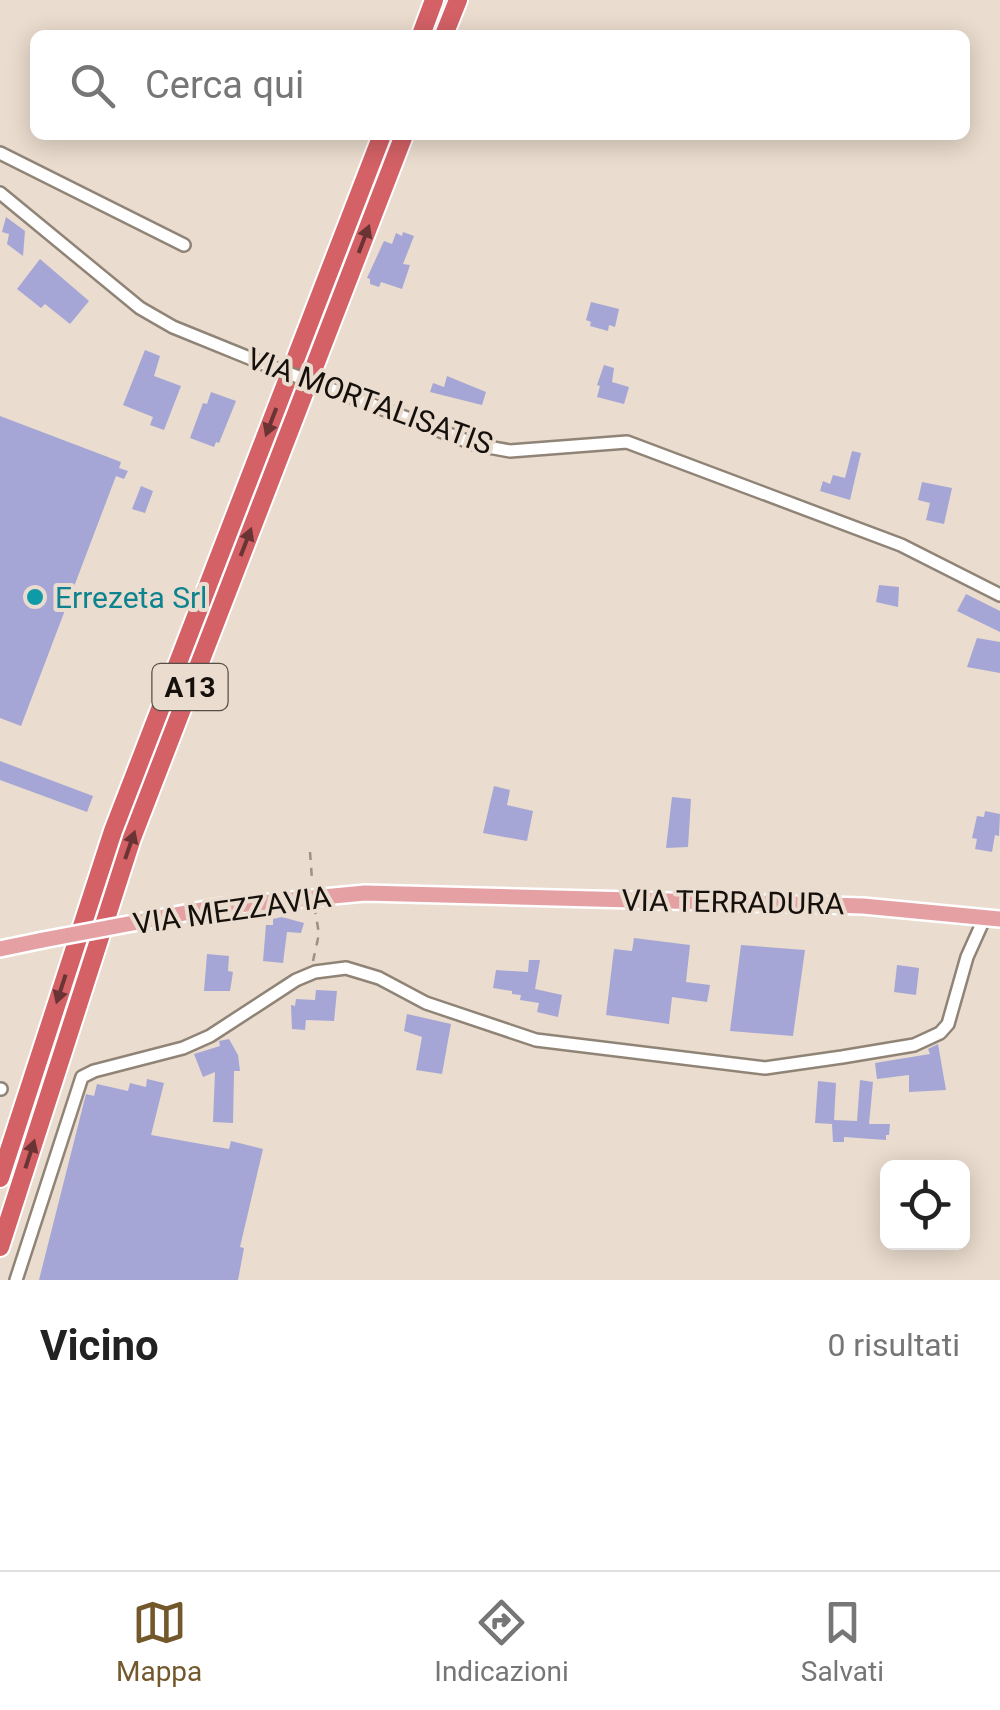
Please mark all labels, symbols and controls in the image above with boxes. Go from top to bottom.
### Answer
search box [30,30,970,140]
icon: search [65,58,120,113]
text: Cerca qui [145,63,304,107]
one-way arrow [356,223,372,253]
street label: VIA MORTALISATIS [242,340,498,462]
one-way arrow [263,407,279,437]
one-way arrow [239,526,255,556]
place label: Errezeta Srl [55,580,207,615]
marker: Errezeta Srl [24,586,46,608]
road number: A13 [152,664,228,710]
one-way arrow [123,830,138,860]
street label: VIA MEZZAVIA [131,879,334,941]
street label: VIA TERRADURA [621,883,845,921]
one-way arrow [53,974,68,1004]
one-way arrow [23,1139,38,1169]
map controls [880,1160,970,1250]
button: locate [880,1160,970,1250]
text: Vicino [40,1321,159,1370]
text: 0 risultati [827,1326,960,1364]
tab: Mappa [116,1595,202,1688]
tab: Indicazioni [434,1595,569,1688]
tab: Salvati [801,1595,884,1688]

